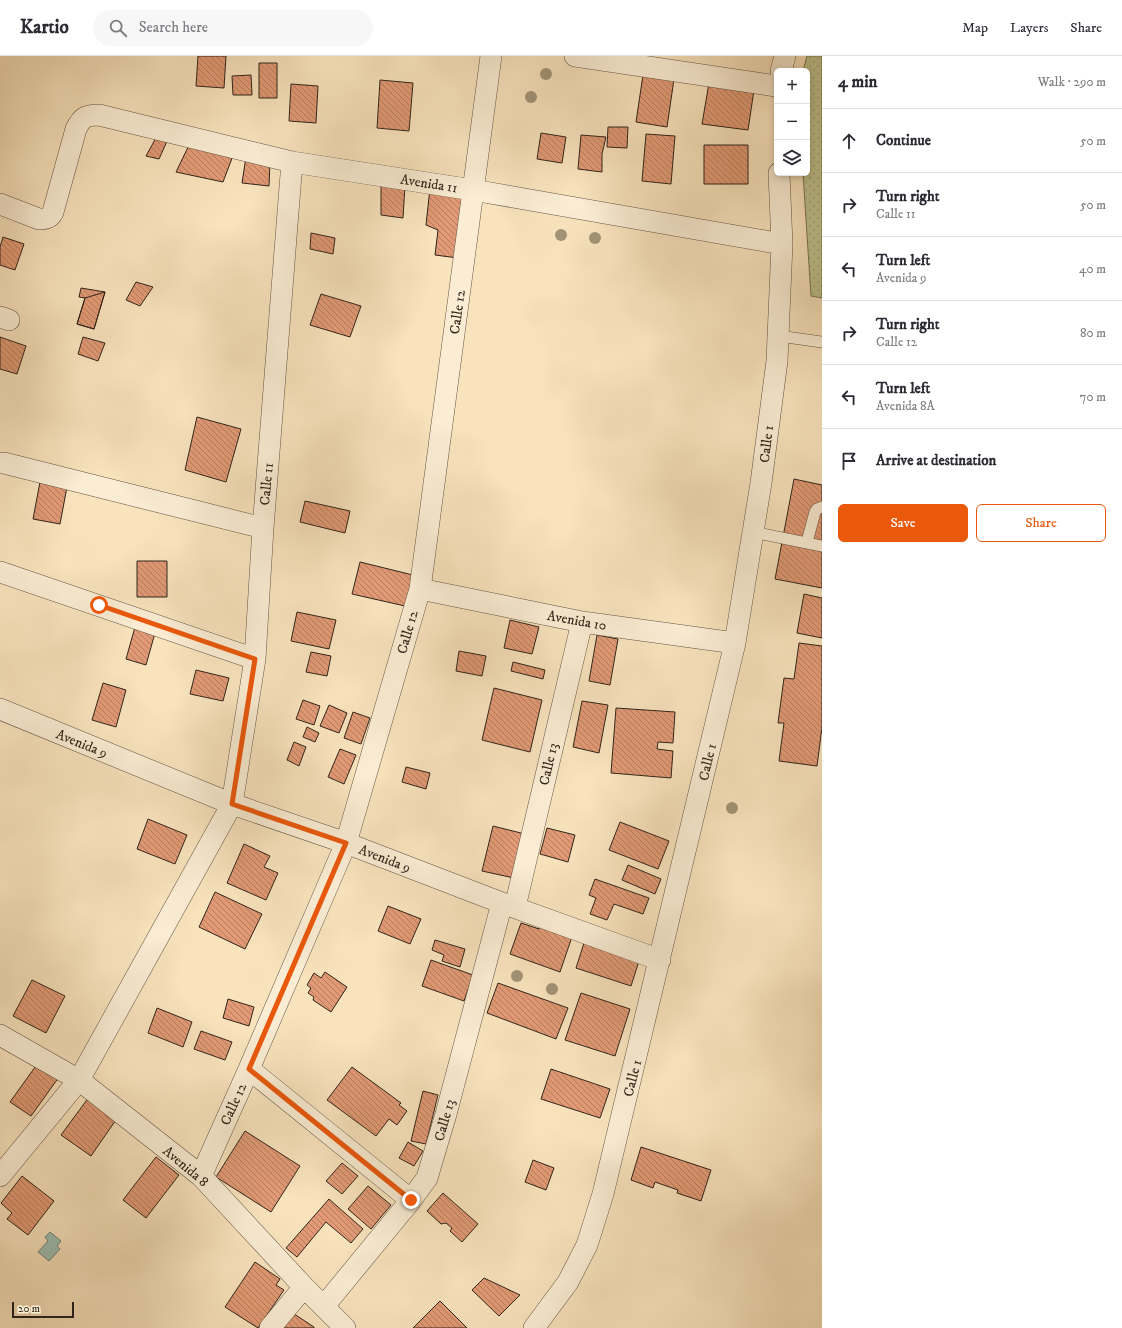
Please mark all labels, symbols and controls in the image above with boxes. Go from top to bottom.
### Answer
search box [93,10,373,46]
text: Kartio [20,16,69,39]
icon: search [107,17,129,39]
text: Search here [139,18,208,37]
text: Map [962,19,988,37]
text: Layers [1010,19,1048,37]
text: Share [1070,19,1102,37]
map controls [774,68,810,176]
button: + [774,68,810,104]
text: 4 min [838,71,877,93]
text: Walk · 290 m [1038,74,1106,90]
button: − [774,104,810,140]
icon: ahead [838,130,860,152]
text: Continue [876,131,931,150]
text: 50 m [1080,133,1106,149]
button: layers [774,140,810,176]
street label: Avenida 11 [399,171,459,197]
text: Turn right [876,187,939,206]
icon: right [838,194,860,216]
text: 50 m [1080,197,1106,213]
text: Calle 11 [876,206,916,222]
text: Turn left [876,251,930,270]
icon: left [838,258,860,280]
text: 40 m [1079,261,1106,277]
text: Avenida 9 [876,270,927,286]
street label: Calle 12 [446,289,470,335]
text: Turn right [876,315,939,334]
icon: right [838,322,860,344]
text: 80 m [1080,325,1106,341]
text: Calle 12 [876,334,917,350]
text: Turn left [876,379,930,398]
icon: left [838,386,860,408]
text: 70 m [1080,389,1106,405]
text: Avenida 8A [876,398,935,414]
street label: Calle 1 [756,424,778,464]
icon: arrive [838,450,860,472]
text: Arrive at destination [876,451,996,470]
street label: Calle 11 [256,462,278,506]
button: Save [838,504,968,542]
button: Share [976,504,1106,542]
route start [90,596,108,614]
street label: Avenida 10 [546,607,608,635]
street label: Calle 12 [393,608,423,656]
street label: Avenida 9 [53,725,110,762]
street label: Calle 13 [535,741,563,787]
street label: Calle 1 [695,742,721,783]
street label: Avenida 9 [356,841,413,877]
street label: Calle 1 [620,1058,646,1099]
street label: Calle 12 [217,1080,251,1128]
street label: Calle 13 [430,1097,460,1143]
street label: Avenida 8 [159,1142,212,1191]
route end [402,1191,420,1209]
scale bar [12,1300,74,1319]
text: 20 m [18,1302,40,1316]

